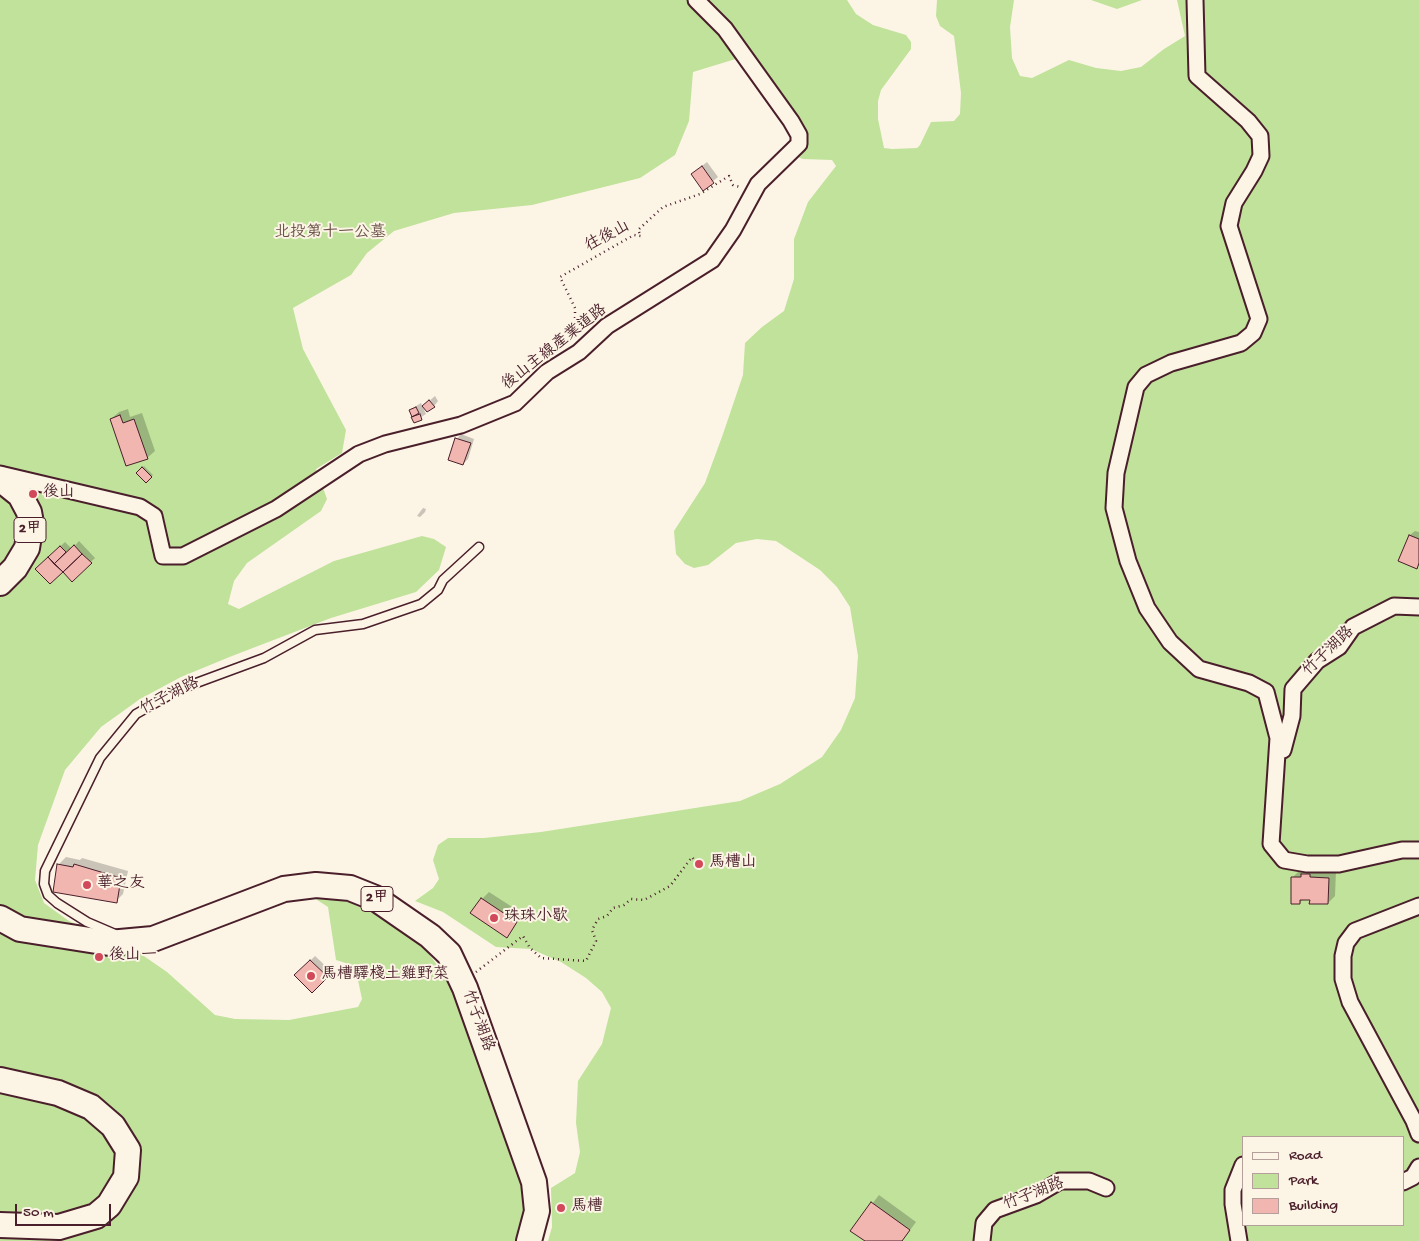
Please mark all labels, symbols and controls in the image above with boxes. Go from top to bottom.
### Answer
street label: 往後山 [582,217,634,257]
park label: 北投第十一公墓 [274,224,386,244]
street label: 後山主線產業道路 [499,301,611,395]
place label: 後山 [43,484,75,504]
marker: 後山 [27,488,39,500]
road number: 2甲 [14,518,46,542]
street label: 竹子湖路 [1299,623,1359,681]
street label: 竹子湖路 [137,674,203,720]
place label: 馬槽山 [709,854,757,874]
marker: 馬槽山 [693,858,705,870]
place label: 華之友 [97,875,145,895]
marker: 華之友 [81,879,93,891]
road number: 2甲 [361,886,393,912]
place label: 珠珠小歇 [504,908,568,928]
marker: 珠珠小歇 [488,912,500,924]
place label: 後山一 [109,947,157,967]
marker: 後山一 [93,951,105,963]
place label: 馬槽驛棧土雞野菜 [321,966,449,986]
marker: 馬槽驛棧土雞野菜 [305,970,317,982]
street label: 竹子湖路 [457,988,497,1054]
legend [1242,1136,1404,1226]
text: Road [1289,1147,1322,1165]
text: Park [1289,1172,1318,1190]
street label: 竹子湖路 [1001,1175,1067,1215]
scale bar [18,1194,114,1226]
text: Building [1289,1197,1338,1215]
place label: 馬槽 [571,1198,603,1218]
marker: 馬槽 [555,1202,567,1214]
text: 50 m [23,1204,54,1222]

